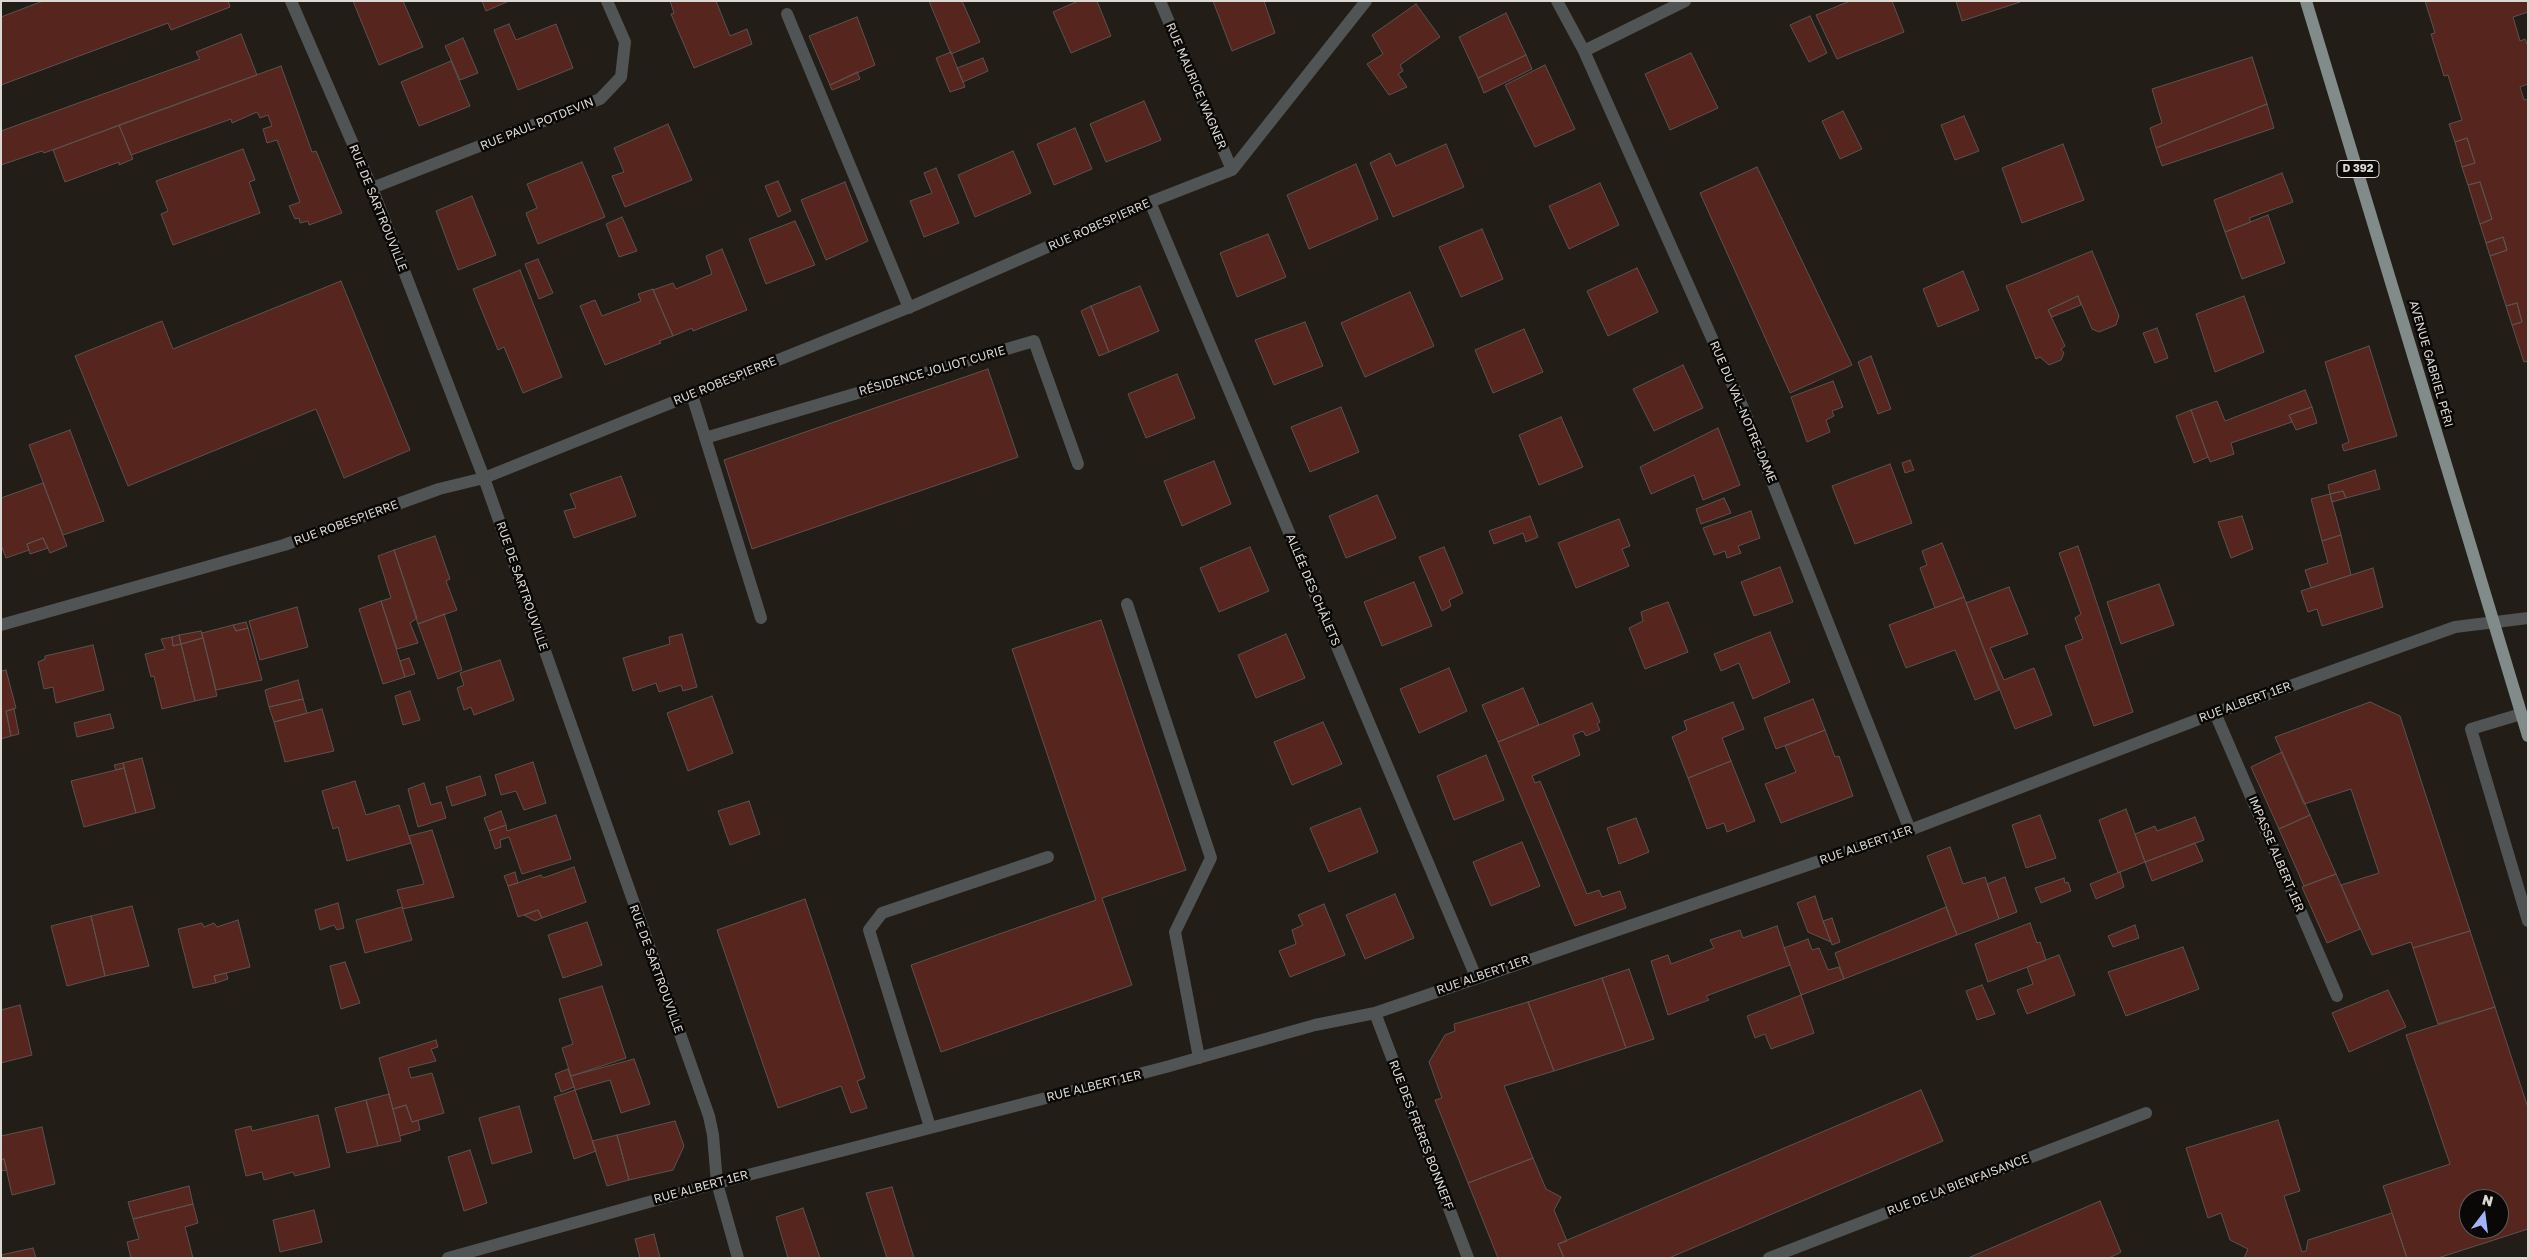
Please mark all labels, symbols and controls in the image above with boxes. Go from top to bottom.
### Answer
street label: RUE MAURICE WAGNER [1163,21,1229,151]
street label: RUE PAUL POTDEVIN [478,95,596,153]
street label: RUE DE SARTROUVILLE [346,142,410,274]
road number: D 392 [2337,160,2379,178]
street label: RUE ROBESPIERRE [1046,196,1152,254]
street label: AVENUE GABRIEL PÉRI [2406,299,2456,429]
street label: RUE DU VAL-NOTRE-DAME [1707,339,1779,485]
street label: RÉSIDENCE JOLIOT CURIE [857,343,1007,399]
street label: RUE ROBESPIERRE [671,354,779,408]
street label: RUE ROBESPIERRE [292,497,400,549]
street label: RUE DE SARTROUVILLE [493,520,551,652]
street label: ALLÉE DES CHÂLETS [1283,532,1343,648]
street label: RUE ALBERT 1ER [2197,679,2293,725]
street label: IMPASSE ALBERT 1ER [2245,794,2307,914]
street label: RUE ALBERT 1ER [1818,822,1914,868]
street label: RUE DE SARTROUVILLE [626,903,686,1035]
street label: RUE ALBERT 1ER [1435,952,1531,998]
street label: RUE DES FRÈRES BONNEFF [1386,1058,1456,1212]
street label: RUE ALBERT 1ER [1045,1067,1143,1105]
street label: RUE DE LA BIENFAISANCE [1885,1151,2031,1219]
street label: RUE ALBERT 1ER [652,1167,750,1207]
north arrow [2459,1189,2509,1239]
text: N [2480,1190,2495,1210]

